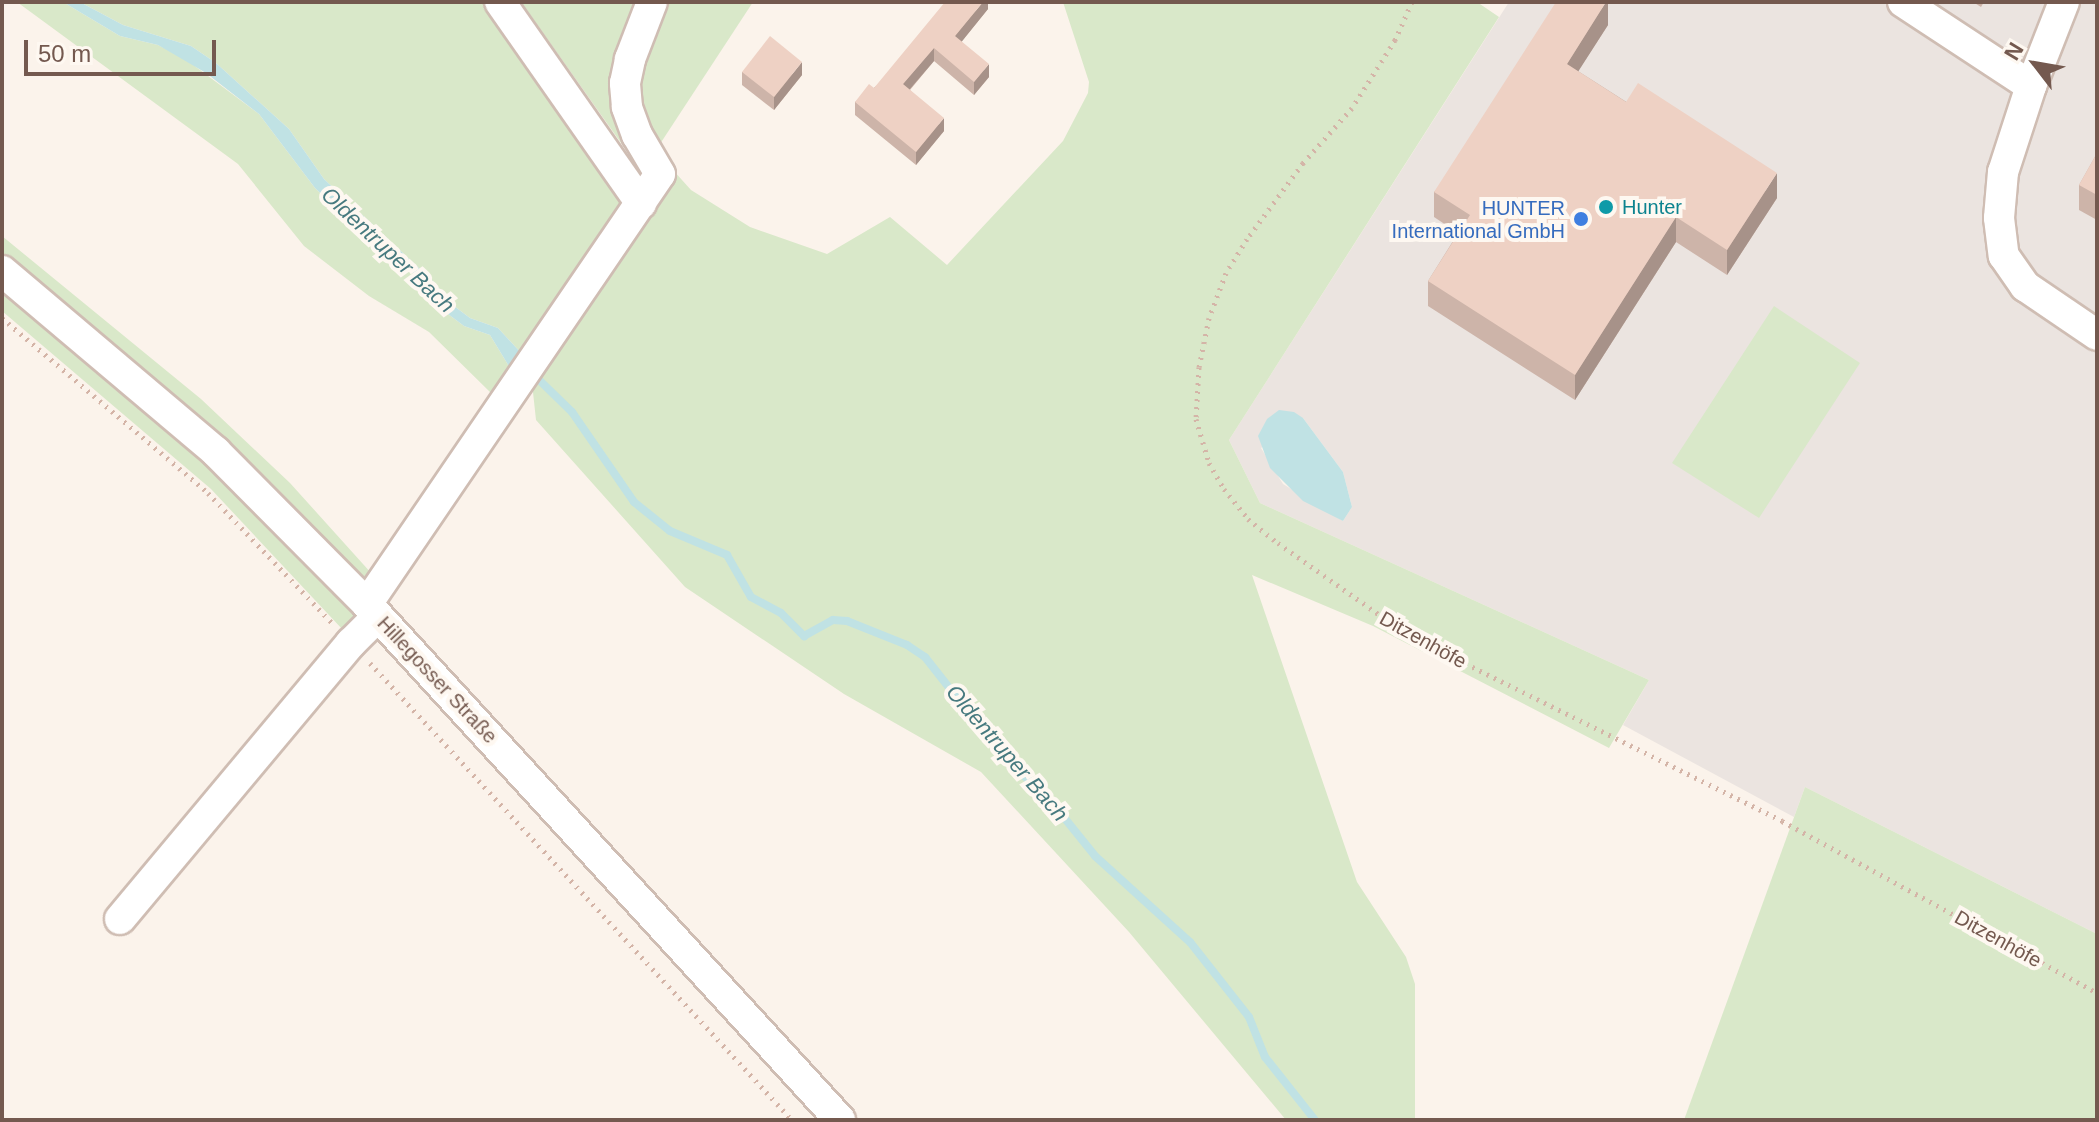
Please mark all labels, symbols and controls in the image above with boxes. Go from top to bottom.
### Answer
scale bar [28,24,220,74]
north arrow [1995,24,2075,104]
text: N [1999,38,2029,65]
text: 50 m [38,40,91,67]
water label: Oldentruper Bach [316,182,460,318]
place label: Hunter [1622,195,1682,219]
place label: HUNTER International GmbH [1392,196,1565,243]
marker: Hunter [1597,198,1615,216]
marker: HUNTER International GmbH [1572,210,1590,228]
street label: Ditzenhöfe [1375,606,1471,674]
street label: Hillegosser Straße [372,612,502,748]
water label: Oldentruper Bach [940,679,1074,827]
street label: Ditzenhöfe [1950,905,2046,973]

